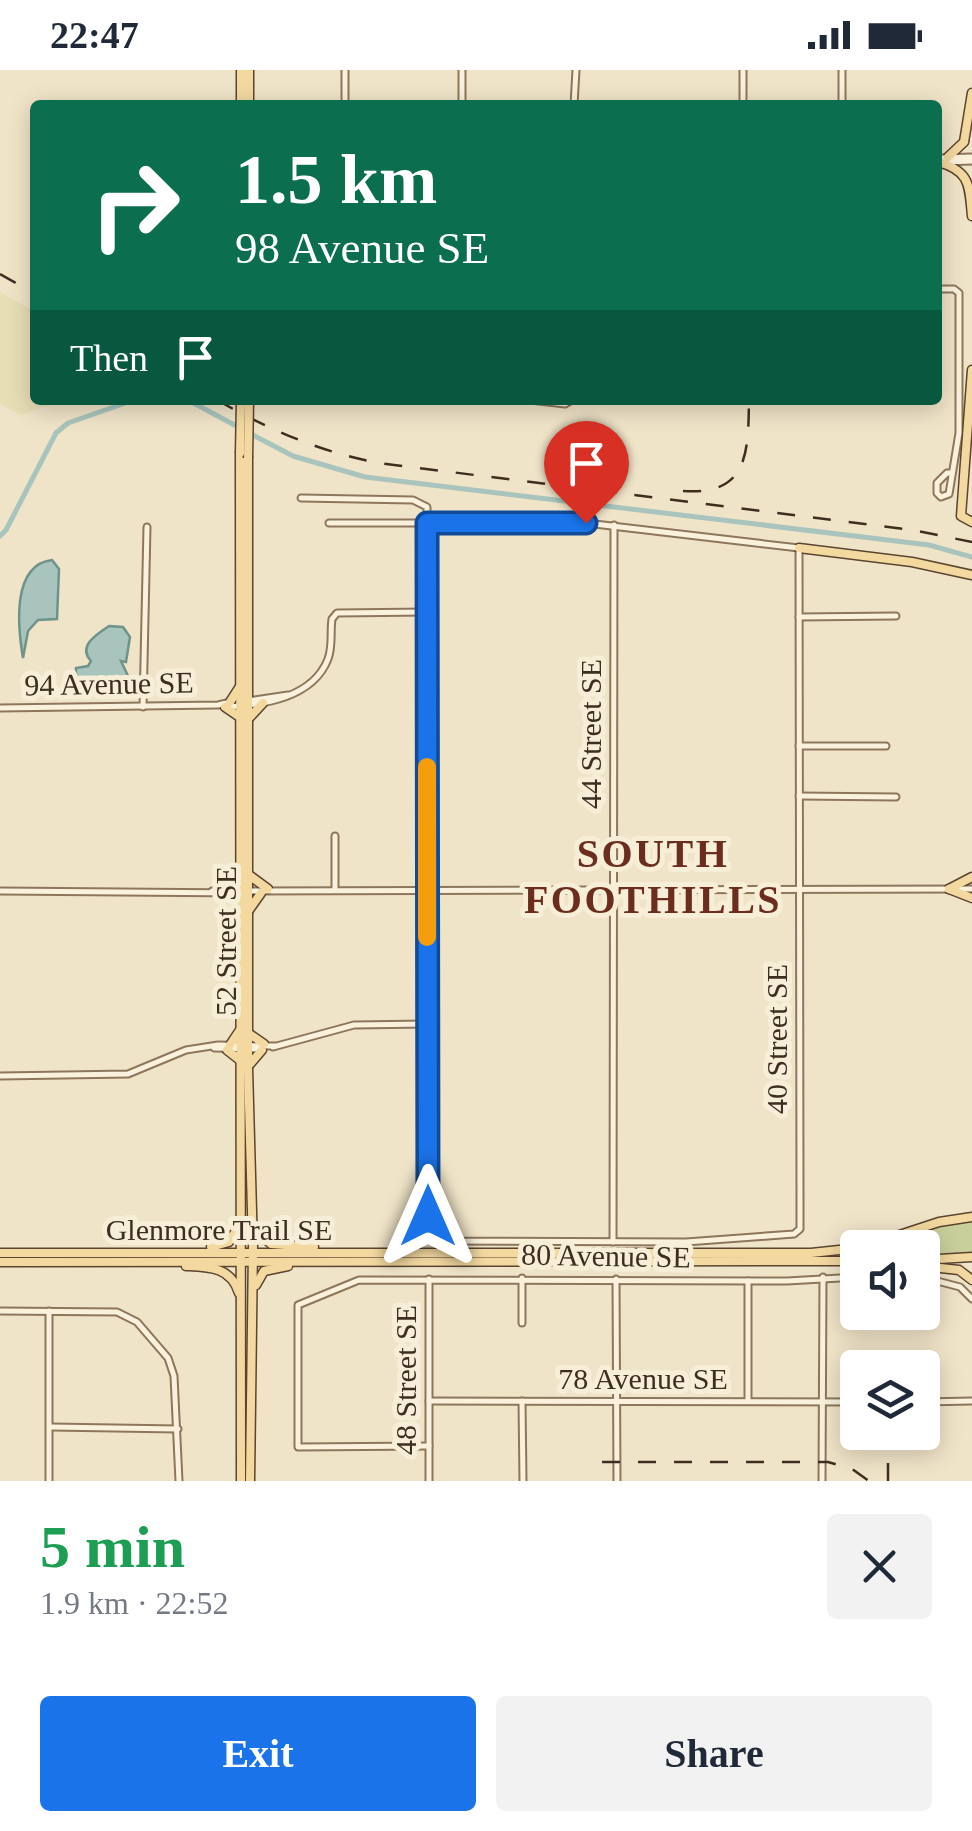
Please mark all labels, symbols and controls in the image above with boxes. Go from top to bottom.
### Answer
text: 22:47 [50,14,139,56]
icon: right [70,140,200,270]
text: 1.5 km [235,141,437,218]
text: 98 Avenue SE [235,223,489,273]
icon: arrive [168,330,223,385]
text: Then [70,337,148,379]
pin [544,421,629,524]
icon: arrive [559,436,614,491]
street label: 44 Street SE [574,659,607,809]
street label: 94 Avenue SE [24,666,194,701]
district label: SOUTH FOOTHILLS [524,831,782,922]
street label: 52 Street SE [209,866,242,1016]
street label: 40 Street SE [760,964,793,1114]
position arrow [376,1164,480,1268]
street label: Glenmore Trail SE [106,1213,332,1246]
map controls [840,1230,940,1450]
button: sound [840,1230,940,1330]
street label: 80 Avenue SE [521,1238,691,1273]
street label: 48 Street SE [389,1305,422,1455]
button: layers [840,1350,940,1450]
street label: 78 Avenue SE [558,1362,728,1395]
text: 5 min [40,1514,185,1580]
button: close [827,1514,932,1619]
text: 1.9 km · 22:52 [40,1585,228,1621]
button: Exit [40,1696,476,1811]
button: Share [496,1696,932,1811]

